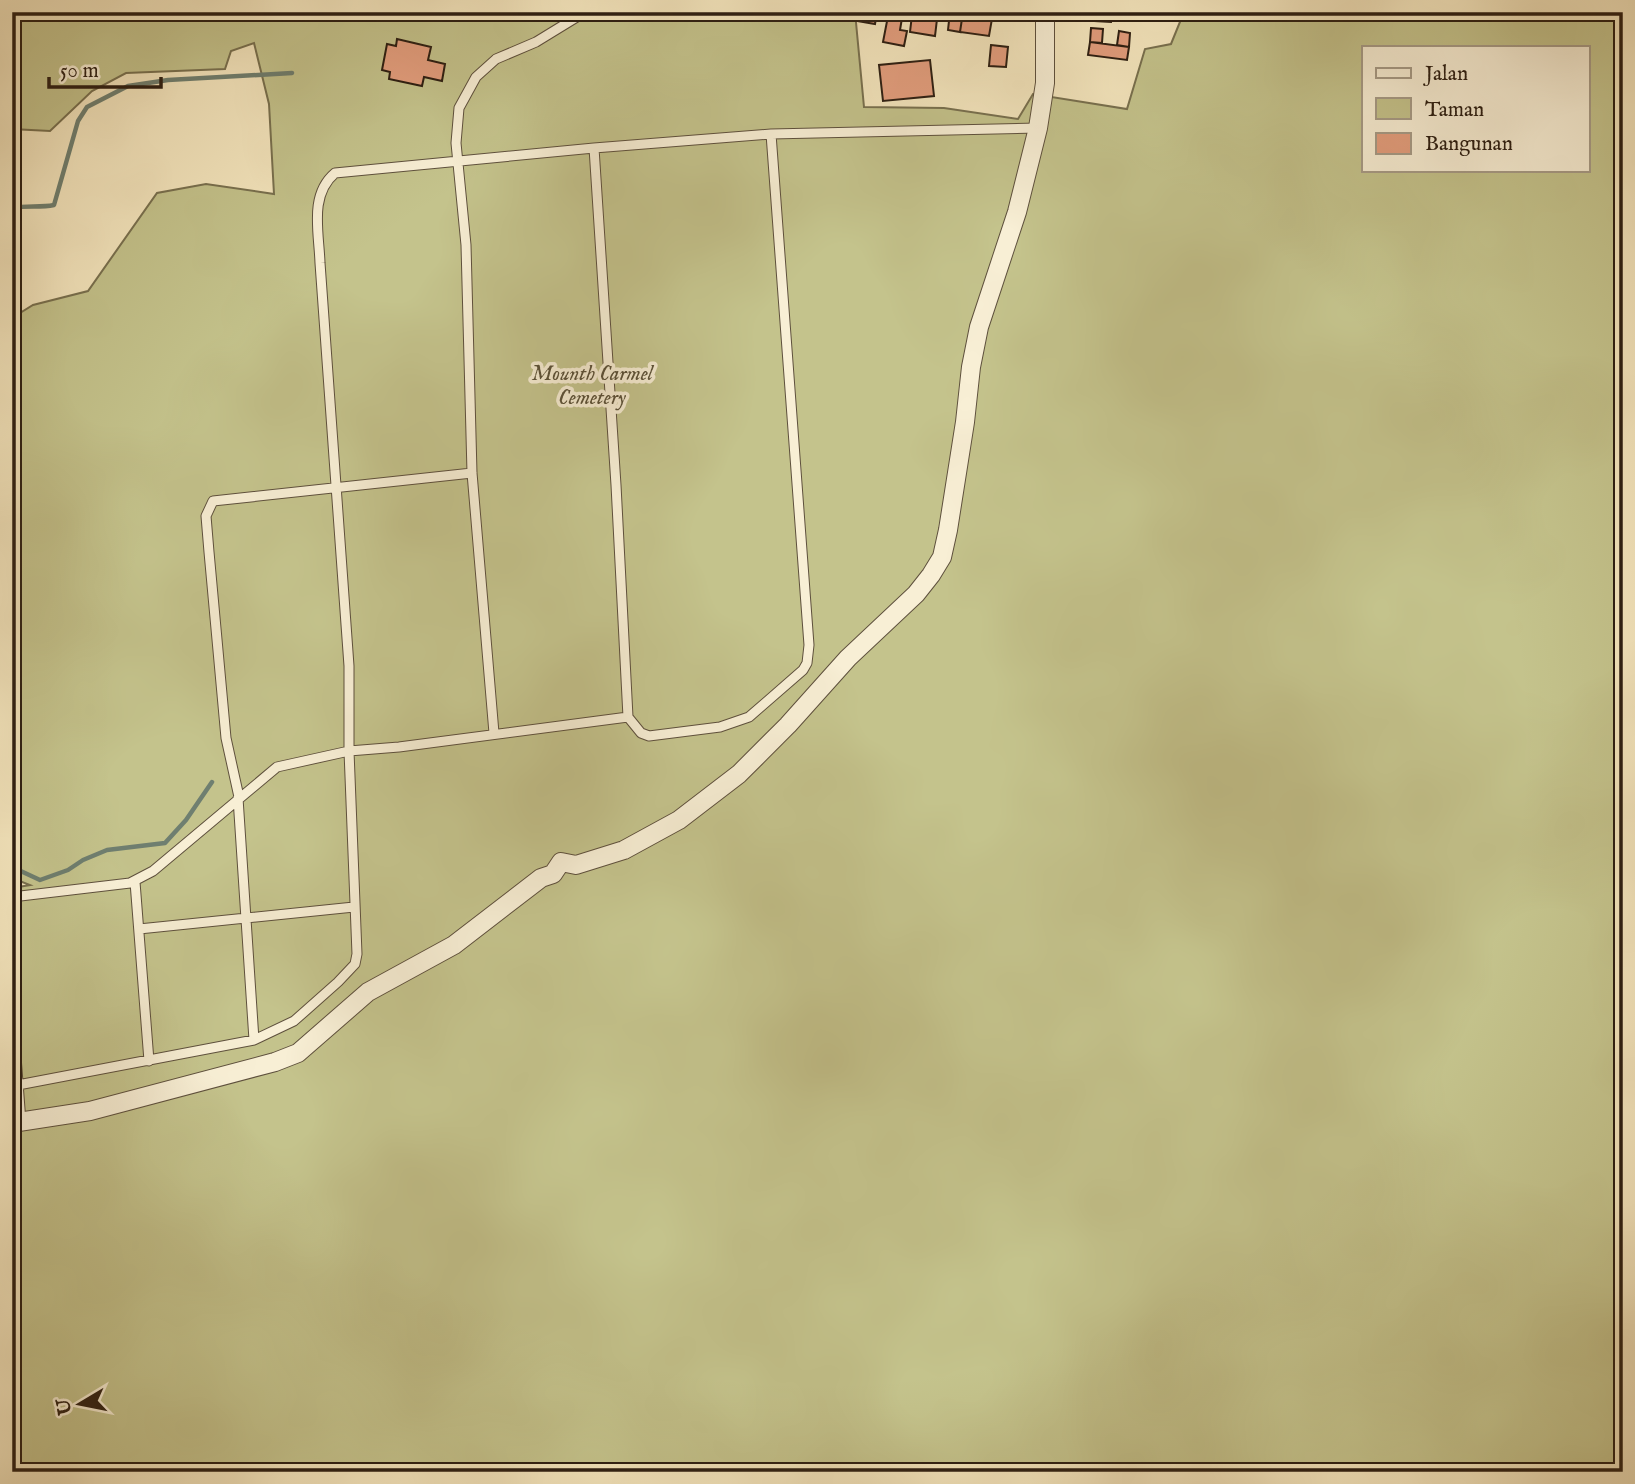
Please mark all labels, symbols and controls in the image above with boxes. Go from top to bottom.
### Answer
scale bar [49,46,161,90]
legend [1362,46,1590,172]
text: 50 m [60,58,99,85]
text: Jalan [1423,61,1468,88]
text: Taman [1425,97,1484,124]
text: Bangunan [1425,131,1513,158]
park label: Mounth Carmel Cemetery [531,361,655,412]
north arrow [46,1368,116,1438]
text: U [52,1396,79,1418]

